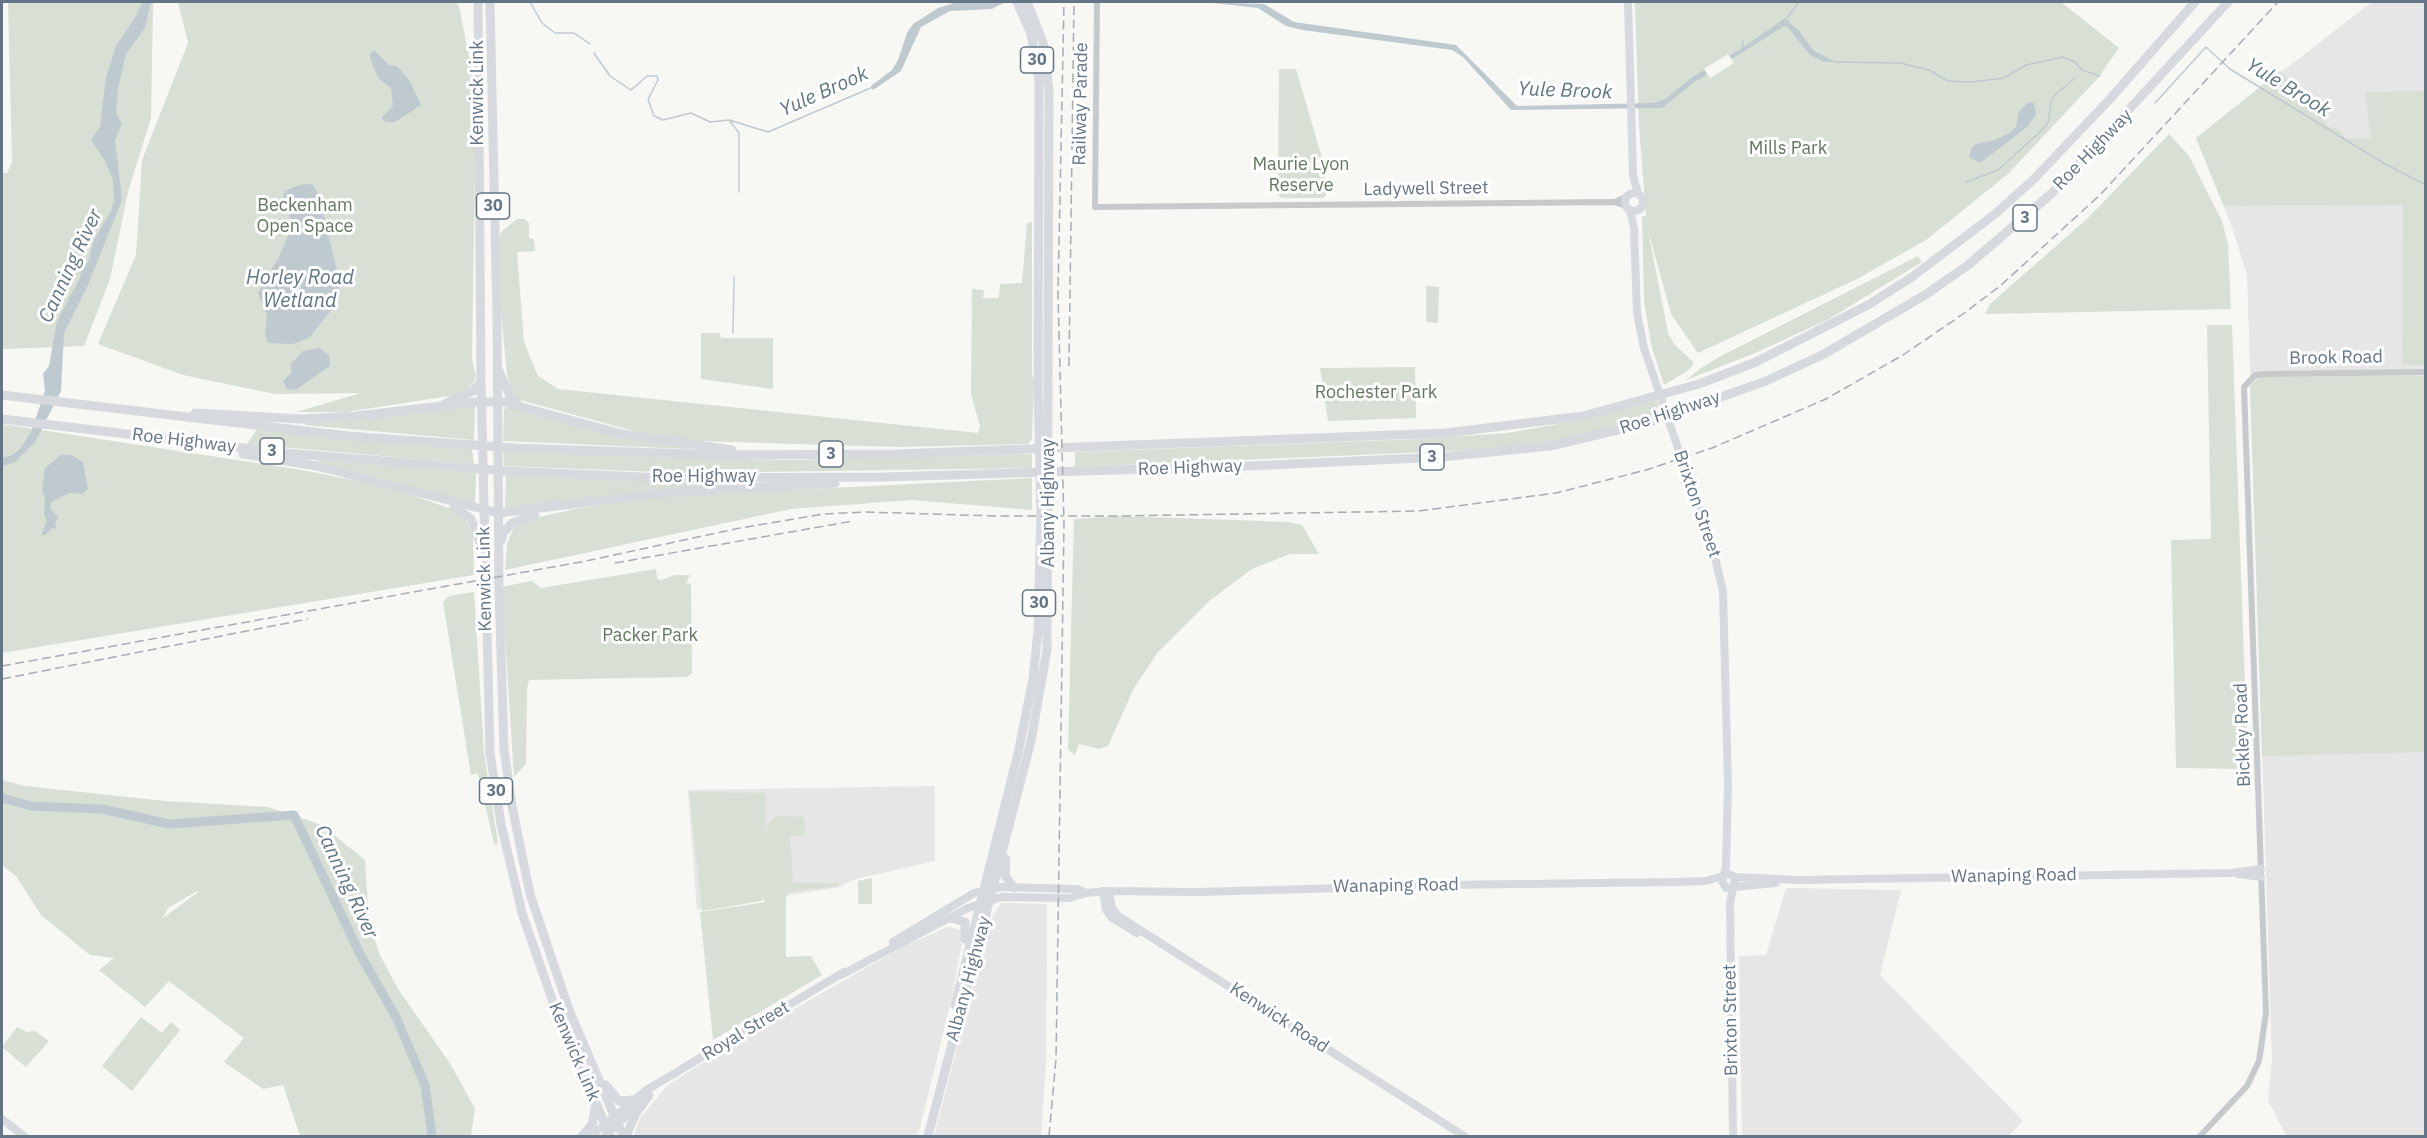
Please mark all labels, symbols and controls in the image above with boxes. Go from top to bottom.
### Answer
street label: Kenwick Link [467,40,489,146]
street label: Railway Parade [1069,42,1093,166]
road number: 30 [1020,47,1054,73]
water label: Yule Brook [2241,53,2335,123]
water label: Yule Brook [776,62,872,122]
water label: Yule Brook [1517,77,1613,105]
street label: Roe Highway [2049,105,2137,195]
park label: Mills Park [1749,138,1827,160]
park label: Maurie Lyon Reserve [1252,154,1350,196]
street label: Ladywell Street [1363,177,1489,201]
road number: 30 [476,193,510,219]
park label: Beckenham Open Space [257,195,353,238]
water label: Canning River [34,205,108,327]
road number: 3 [2013,205,2037,231]
water label: Horley Road Wetland [246,266,354,313]
street label: Brook Road [2289,346,2383,370]
park label: Rochester Park [1315,382,1437,404]
street label: Roe Highway [1617,387,1723,439]
street label: Roe Highway [131,424,237,458]
road number: 3 [260,438,284,464]
street label: Albany Highway [1038,439,1060,567]
road number: 3 [819,441,843,467]
road number: 3 [1420,444,1444,470]
street label: Brixton Street [1669,447,1725,561]
street label: Roe Highway [1137,455,1243,481]
street label: Roe Highway [652,466,756,488]
street label: Kenwick Link [473,526,497,632]
road number: 30 [1022,590,1056,616]
park label: Packer Park [602,625,698,647]
street label: Bickley Road [2230,683,2256,787]
road number: 30 [480,778,512,804]
water label: Canning River [309,821,383,943]
street label: Wanaping Road [1951,864,2077,888]
street label: Wanaping Road [1333,874,1459,898]
street label: Albany Highway [942,914,996,1044]
street label: Brixton Street [1719,964,1743,1076]
street label: Kenwick Road [1226,978,1332,1058]
street label: Royal Street [698,996,794,1066]
street label: Kenwick Link [543,999,605,1105]

